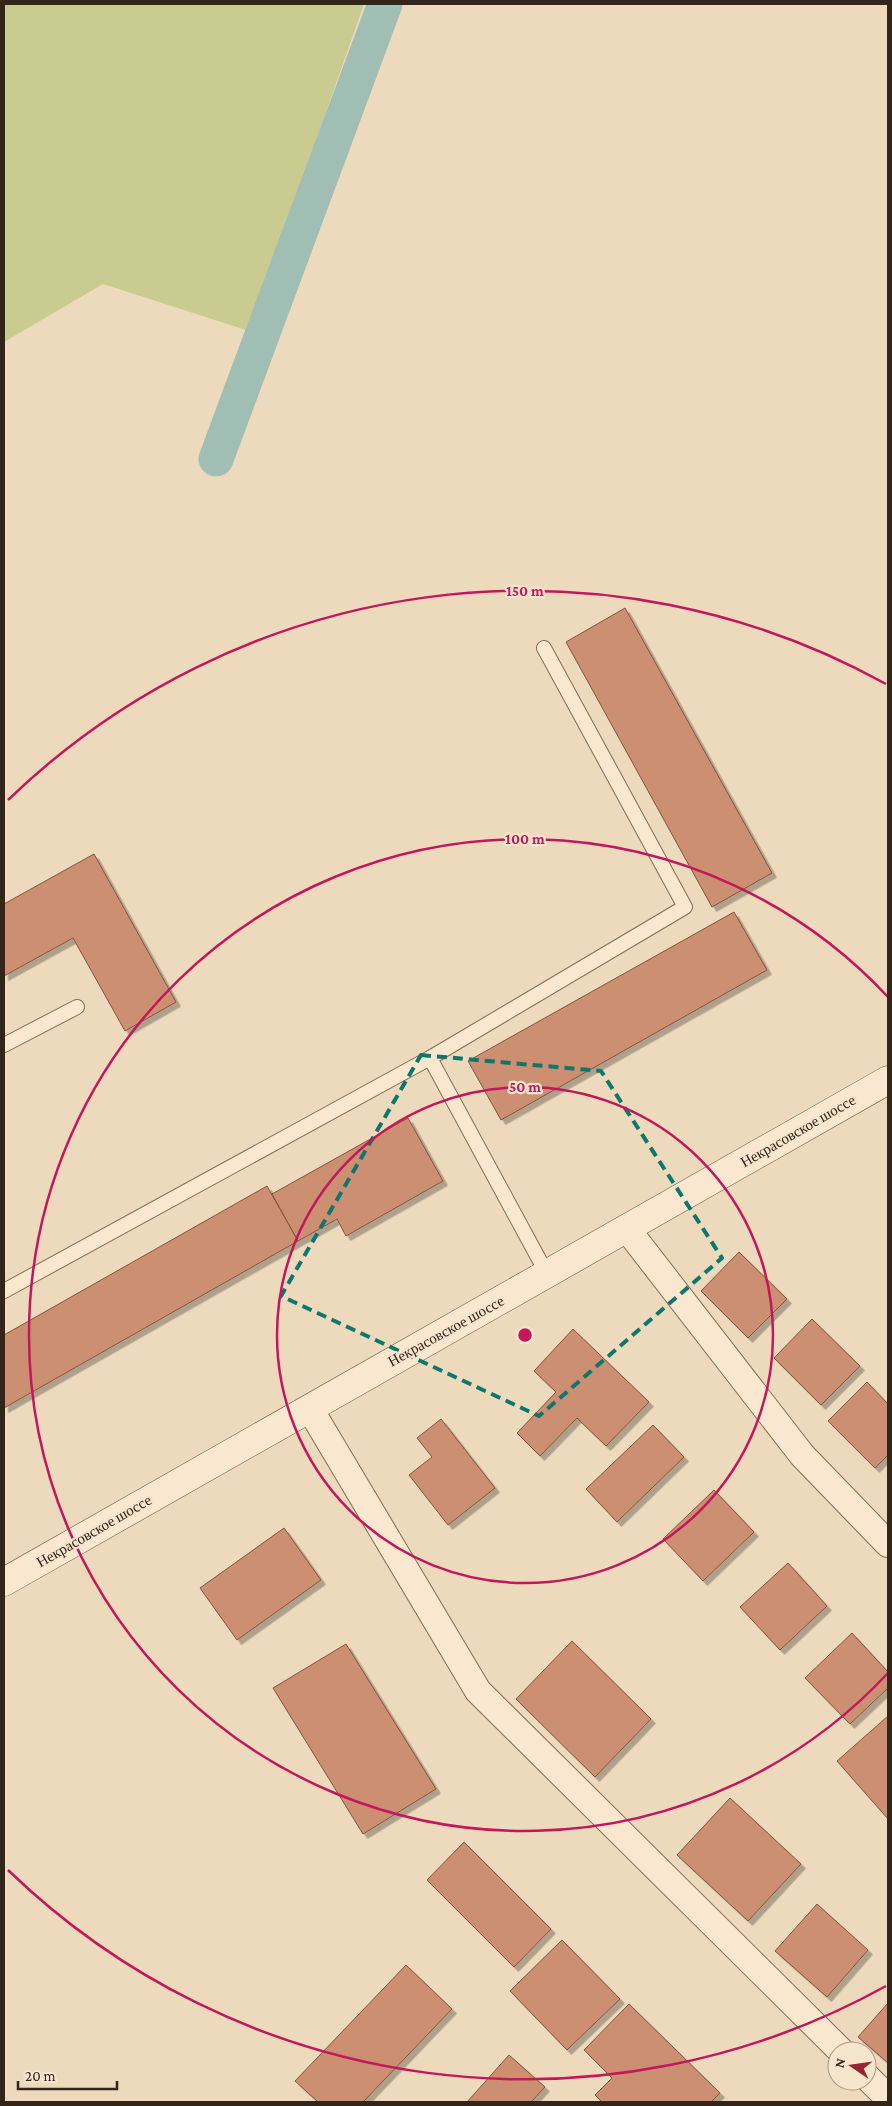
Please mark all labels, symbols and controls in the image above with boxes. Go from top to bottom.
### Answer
text: 150 m [506,583,544,599]
text: 100 m [505,831,545,847]
text: 50 m [509,1079,541,1095]
street label: Некрасовское шоссе [738,1091,859,1170]
street label: Некрасовское шоссе [385,1292,507,1370]
centre of rings [516,1326,534,1344]
street label: Некрасовское шоссе [34,1491,155,1570]
north arrow [827,2041,877,2091]
text: N [830,2056,848,2070]
scale bar [18,2058,116,2090]
text: 20 m [25,2068,56,2084]

